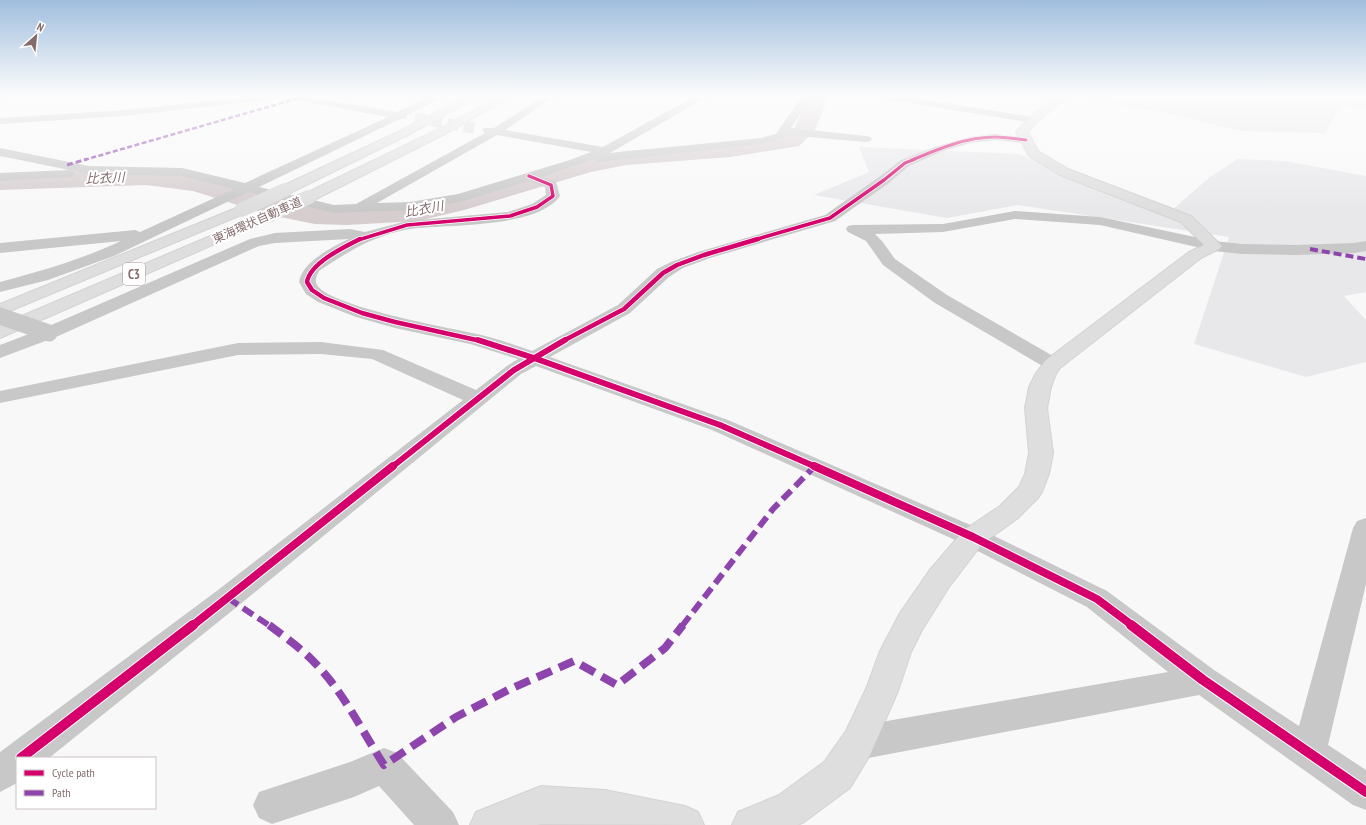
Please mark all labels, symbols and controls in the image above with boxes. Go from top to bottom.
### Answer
north arrow [16,16,56,56]
text: N [35,20,46,35]
water label: 比衣川 [85,169,127,187]
street label: 東海環状自動車道 [210,194,304,246]
water label: 比衣川 [403,197,447,221]
road number: C3 [123,263,145,285]
legend [16,757,156,809]
text: Cycle path [52,765,95,780]
text: Path [52,785,70,800]

